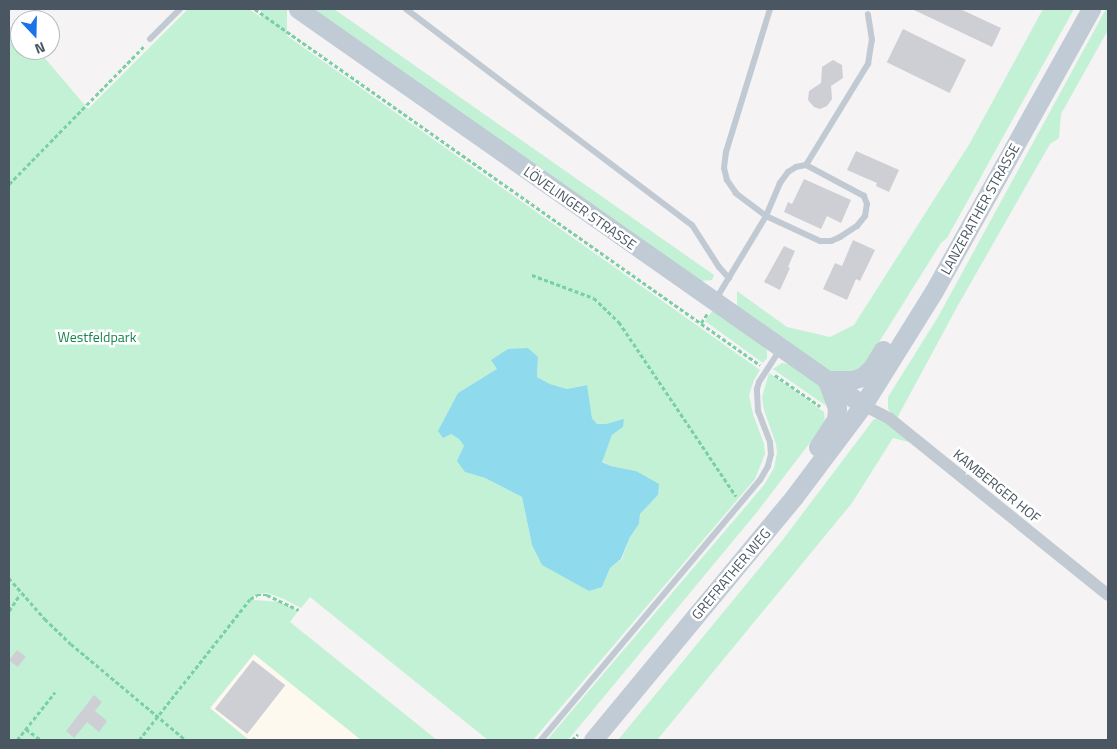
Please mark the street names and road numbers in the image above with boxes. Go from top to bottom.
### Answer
street label: LANZERATHER STRASSE [937,141,1023,277]
street label: LÖVELINGER STRASSE [520,163,640,253]
street label: KAMBERGER HOF [950,446,1044,526]
street label: GREFRATHER WEG [688,525,774,623]

